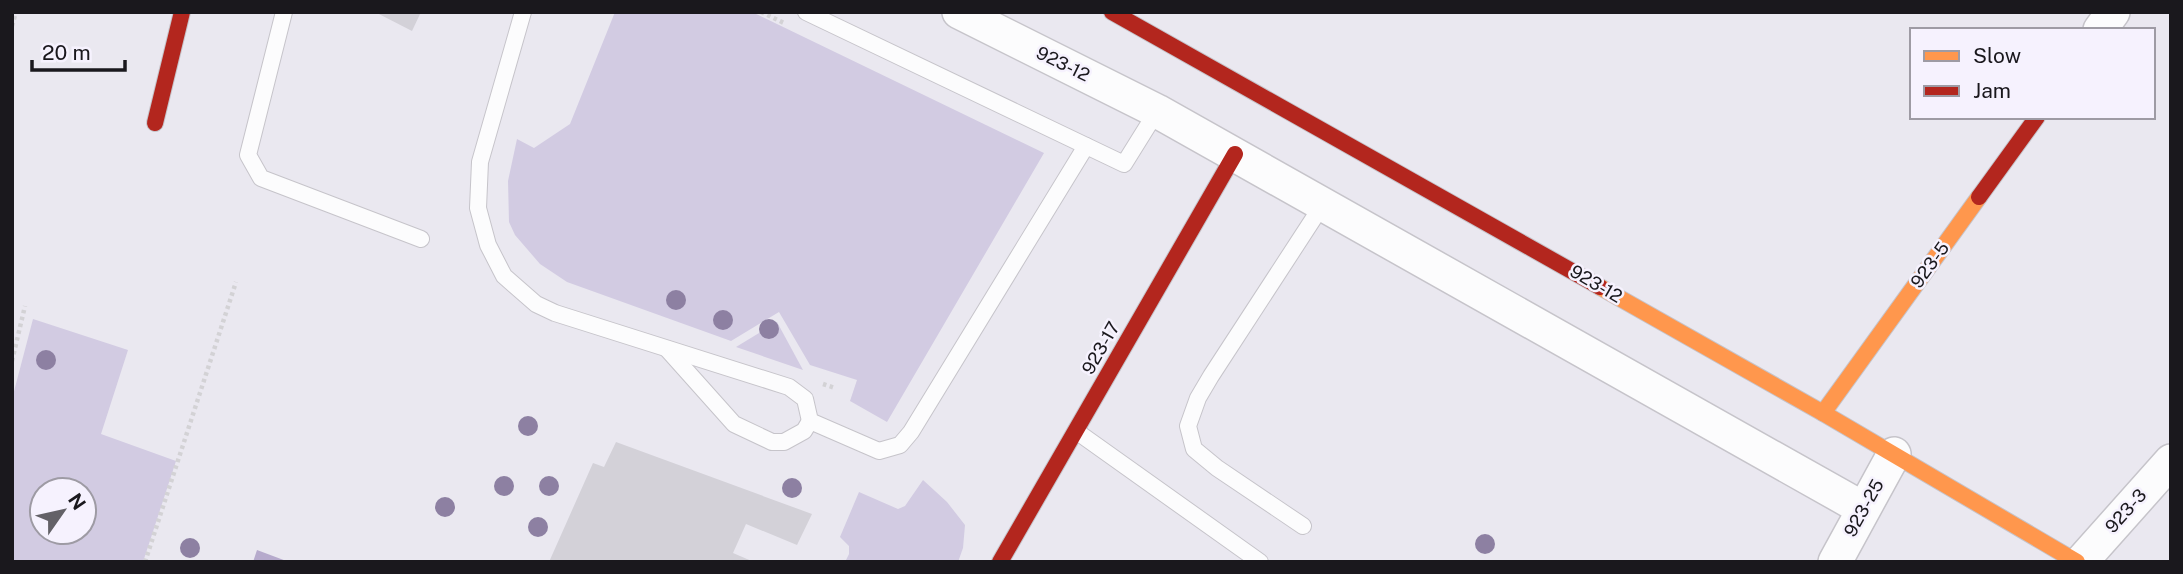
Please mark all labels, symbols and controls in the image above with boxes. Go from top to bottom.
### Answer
scale bar [32,28,124,72]
legend [1910,28,2155,119]
text: 20 m [42,40,91,65]
street label: 923-12 [1033,42,1093,85]
text: Slow [1973,43,2021,68]
text: Jam [1973,78,2011,103]
street label: 923-5 [1906,238,1953,292]
street label: 923-12 [1566,260,1626,307]
street label: 923-17 [1077,318,1124,378]
street label: 923-25 [1839,475,1888,540]
north arrow [28,476,98,546]
street label: 923-3 [2101,485,2151,537]
text: N [64,489,90,514]

